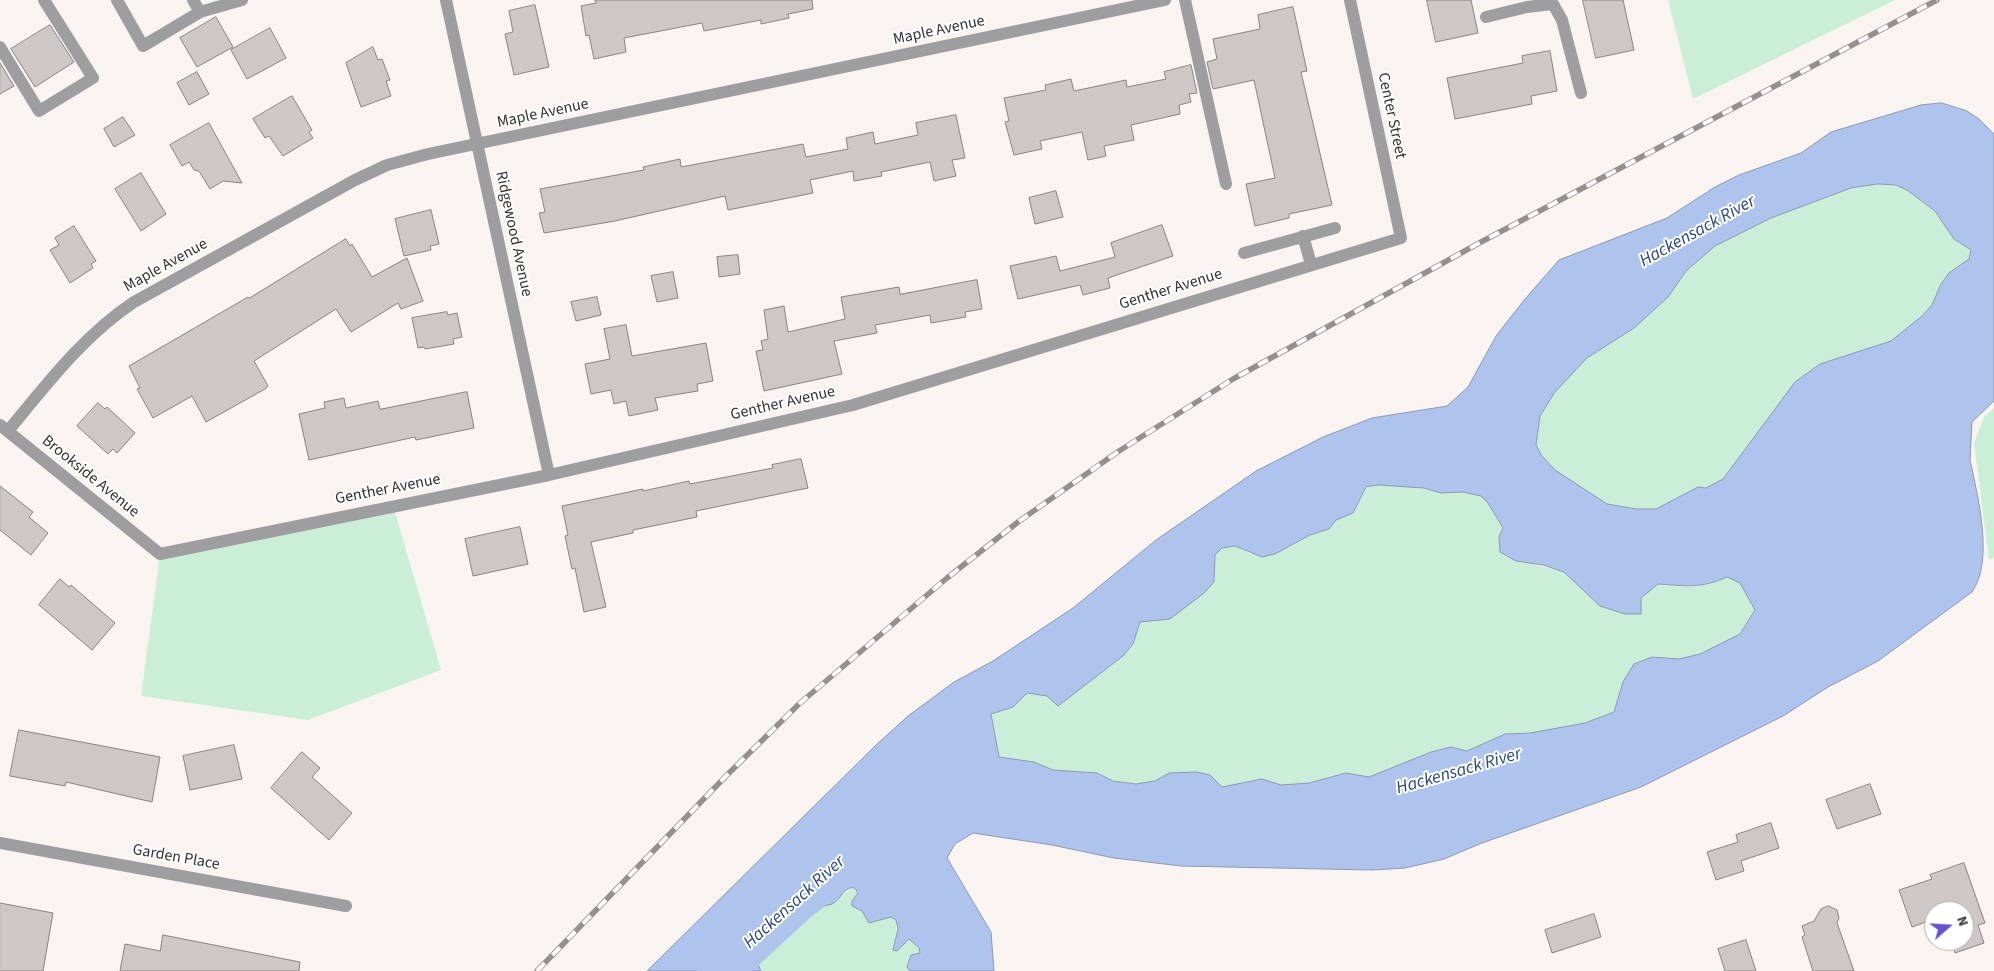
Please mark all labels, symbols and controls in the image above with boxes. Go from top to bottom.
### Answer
street label: Maple Avenue [891,12,987,50]
street label: Center Street [1372,71,1410,161]
street label: Maple Avenue [495,95,591,133]
street label: Ridgewood Avenue [490,169,536,299]
water label: Hackensack River [1636,191,1760,273]
street label: Maple Avenue [121,235,211,297]
street label: Genther Avenue [1117,265,1225,315]
street label: Genther Avenue [729,383,837,425]
street label: Brookside Avenue [37,432,143,522]
street label: Genther Avenue [334,470,442,510]
water label: Hackensack River [1394,744,1524,800]
street label: Garden Place [131,841,221,875]
water label: Hackensack River [740,852,850,954]
north arrow [1924,901,1974,951]
text: N [1951,914,1973,929]

